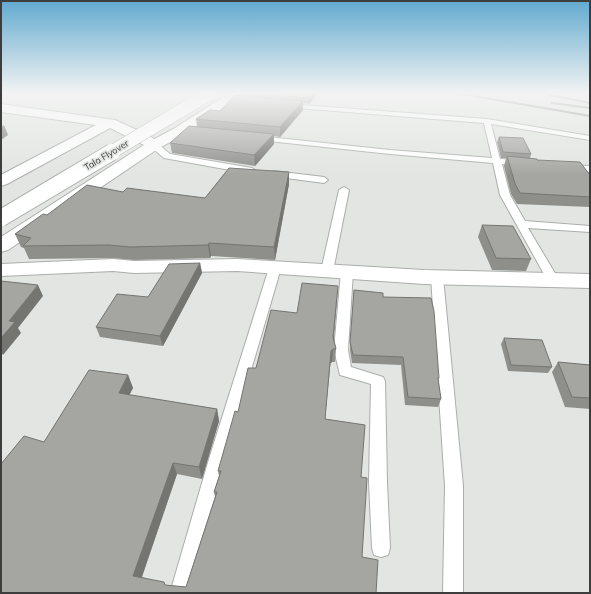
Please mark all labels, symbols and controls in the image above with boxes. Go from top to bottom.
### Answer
street label: Tala Flyover [82,137,131,173]

